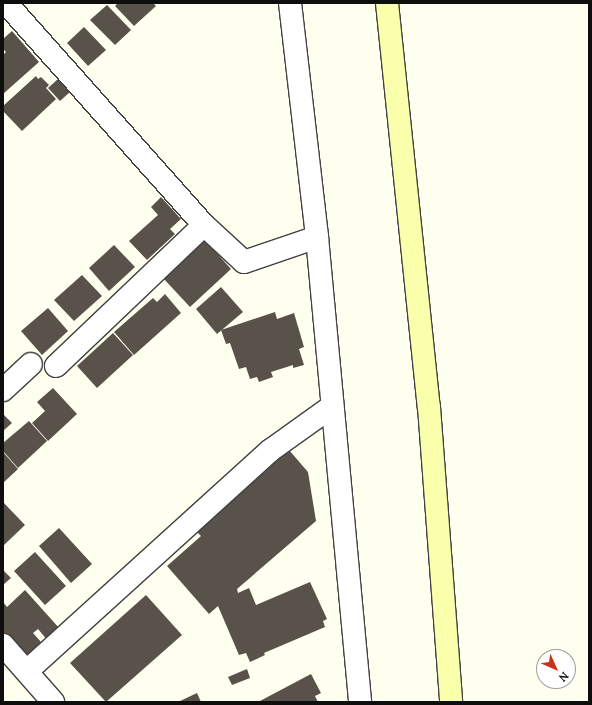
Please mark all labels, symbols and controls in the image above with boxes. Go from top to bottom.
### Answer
north arrow [536,649,576,689]
text: N [556,669,572,685]

